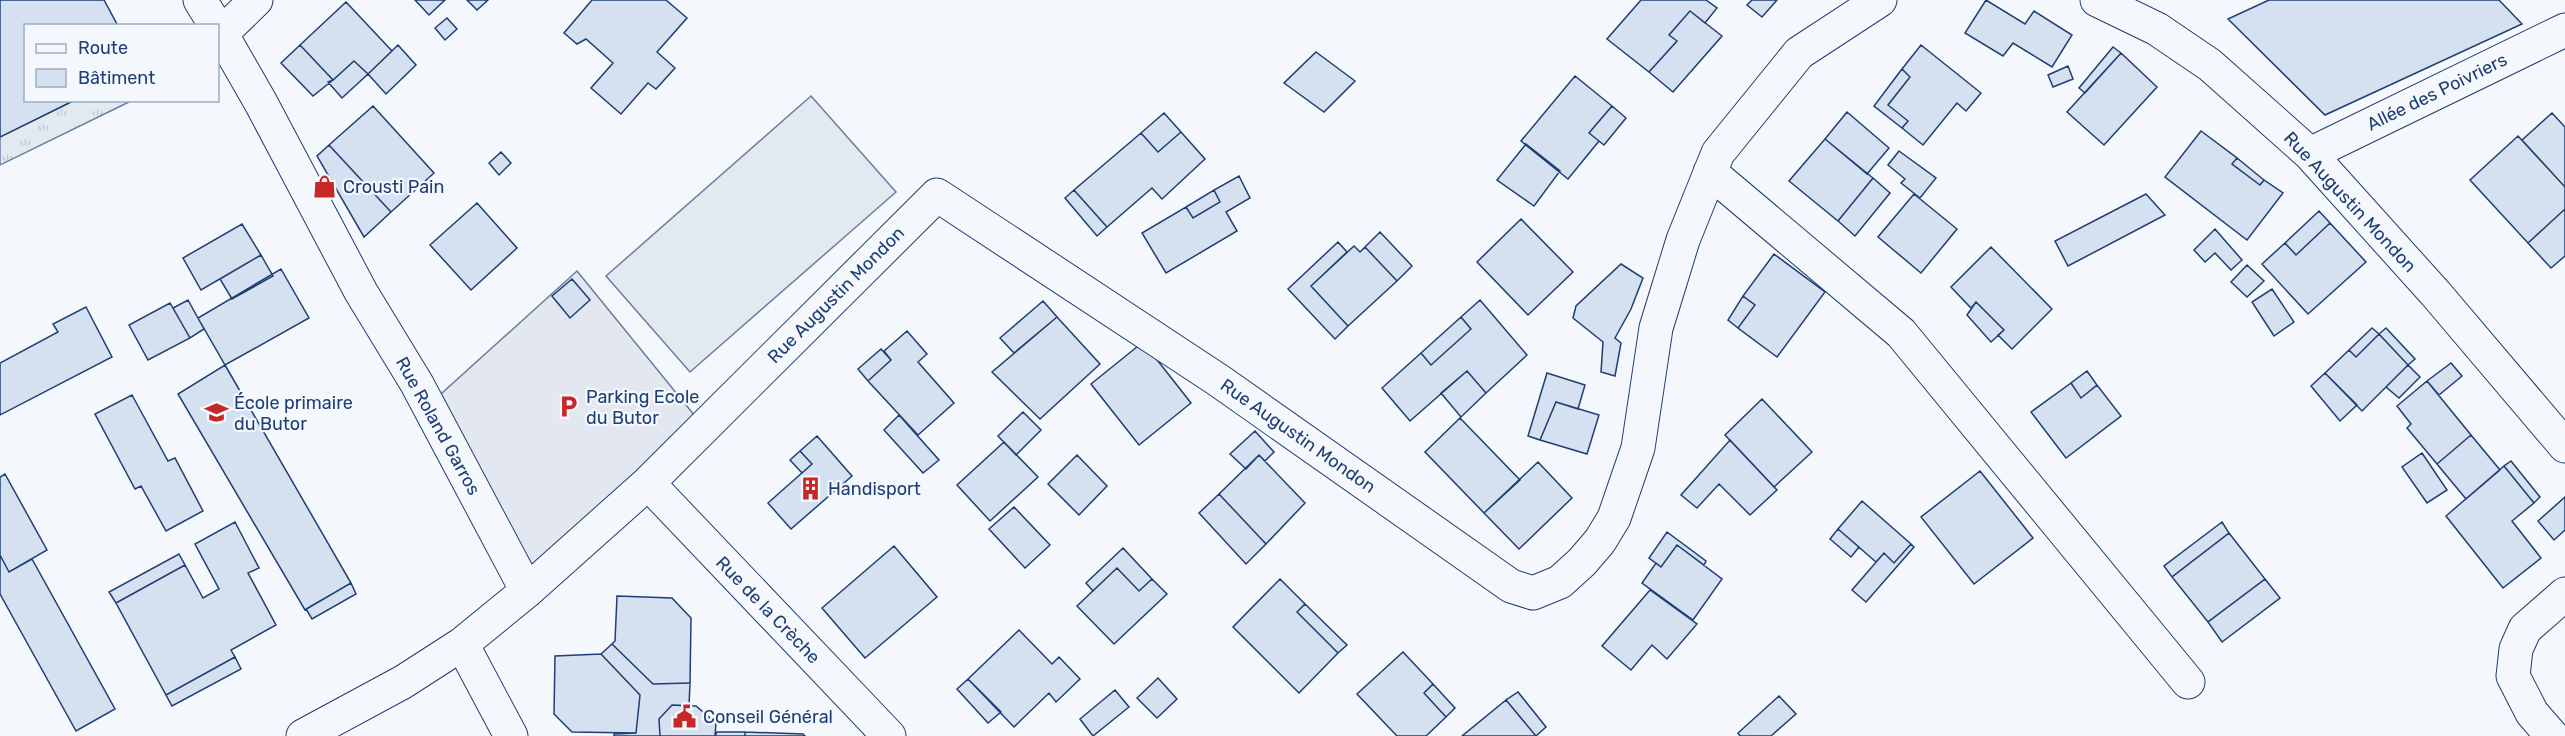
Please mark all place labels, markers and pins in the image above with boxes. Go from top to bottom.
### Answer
shop icon: Crousti Pain [312,174,338,200]
place label: Crousti Pain [343,176,444,198]
place label: Parking Ecole du Butor [586,386,699,429]
place label: École primaire du Butor [234,392,353,435]
parking icon: Parking Ecole du Butor [555,394,581,420]
school or university icon: École primaire du Butor [203,400,229,426]
building icon: Handisport [797,476,823,502]
place label: Handisport [828,478,921,500]
public building icon: Conseil Général [672,704,698,730]
place label: Conseil Général [703,706,833,728]

